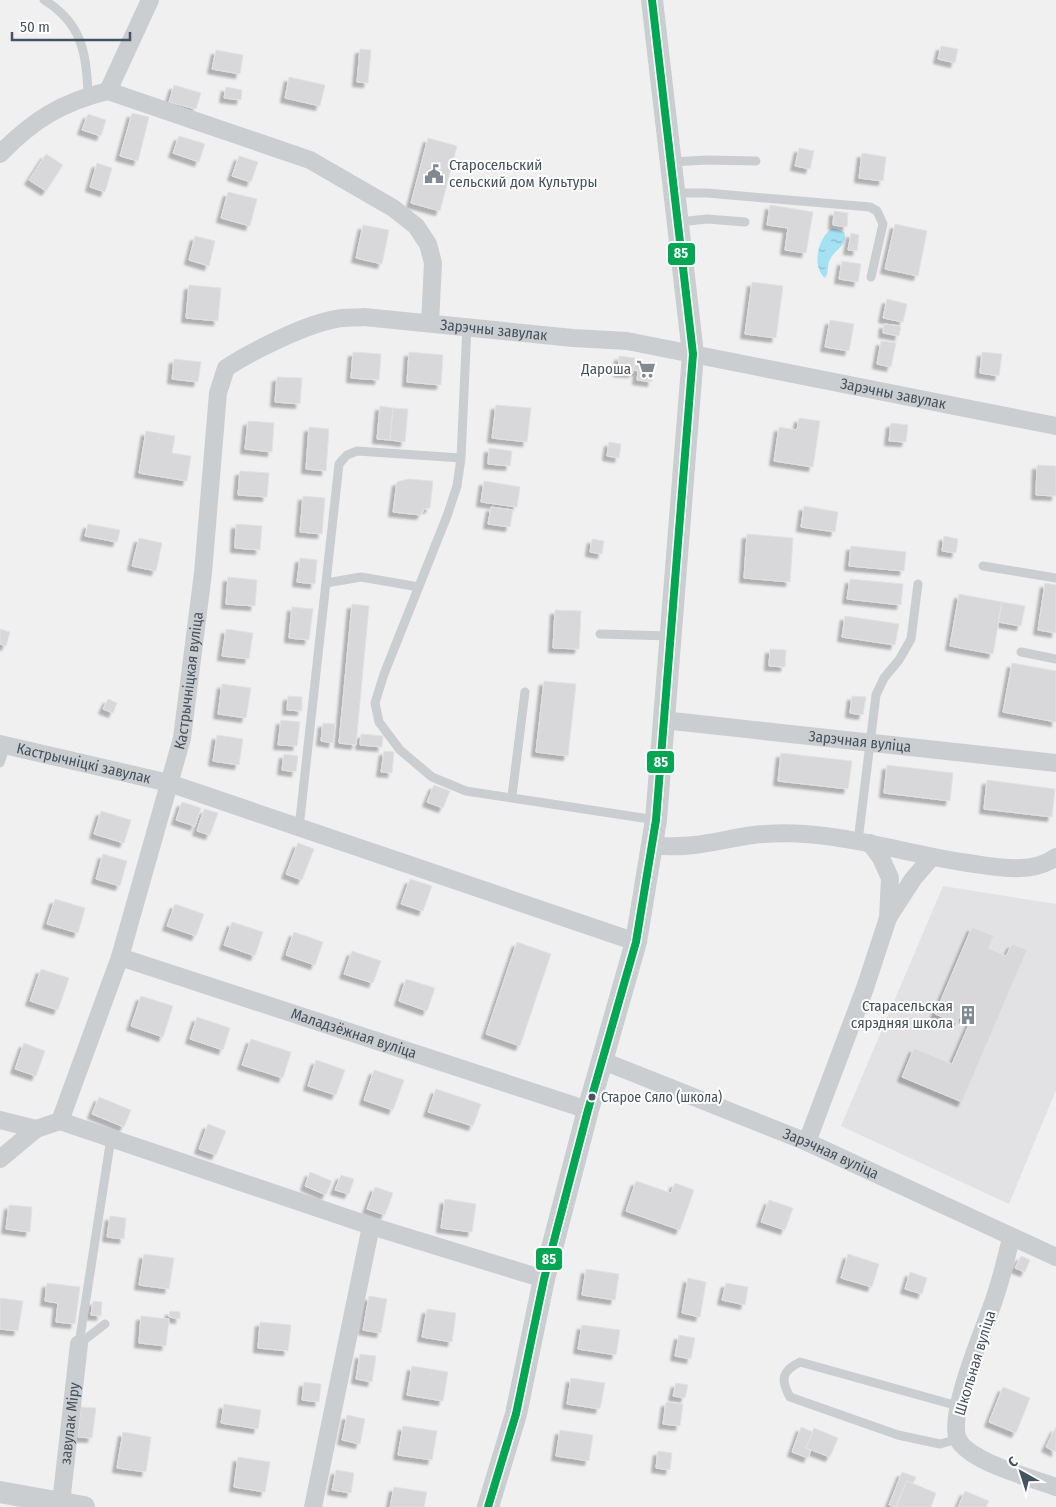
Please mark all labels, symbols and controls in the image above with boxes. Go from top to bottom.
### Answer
scale bar [12,10,130,42]
text: 50 m [20,18,50,36]
place label: Старосельский сельский дом Культуры [449,156,598,191]
public building icon: Старосельский сельский дом Культуры [423,163,445,185]
line badge: 85 [667,242,696,266]
text: 85 [674,245,688,262]
street label: Зарэчны завулак [439,316,548,344]
supermarket icon: Дароша [635,358,657,380]
place label: Дароша [580,360,631,378]
street label: Зарэчны завулак [839,374,948,413]
street label: Кастрычніцкая вуліца [170,611,207,752]
street label: Зарэчная вуліца [808,727,912,756]
street label: Кастрычніцкі завулак [15,739,153,788]
line badge: 85 [646,750,675,774]
text: 85 [654,754,668,771]
place label: Старасельская сярэдняя школа [851,997,953,1032]
building icon: Старасельская сярэдняя школа [957,1004,979,1026]
street label: Маладзёжная вуліца [289,1005,419,1062]
place label: Старое Сяло (школа) [601,1089,722,1106]
marker: Старое Сяло (школа) [587,1092,597,1102]
street label: Зарэчная вуліца [780,1124,882,1183]
line badge: 85 [535,1247,563,1271]
text: 85 [542,1251,556,1268]
street label: Школьная вуліца [951,1308,999,1418]
street label: завулак Міру [56,1381,84,1466]
north arrow [996,1447,1046,1497]
text: С [1005,1453,1022,1471]

